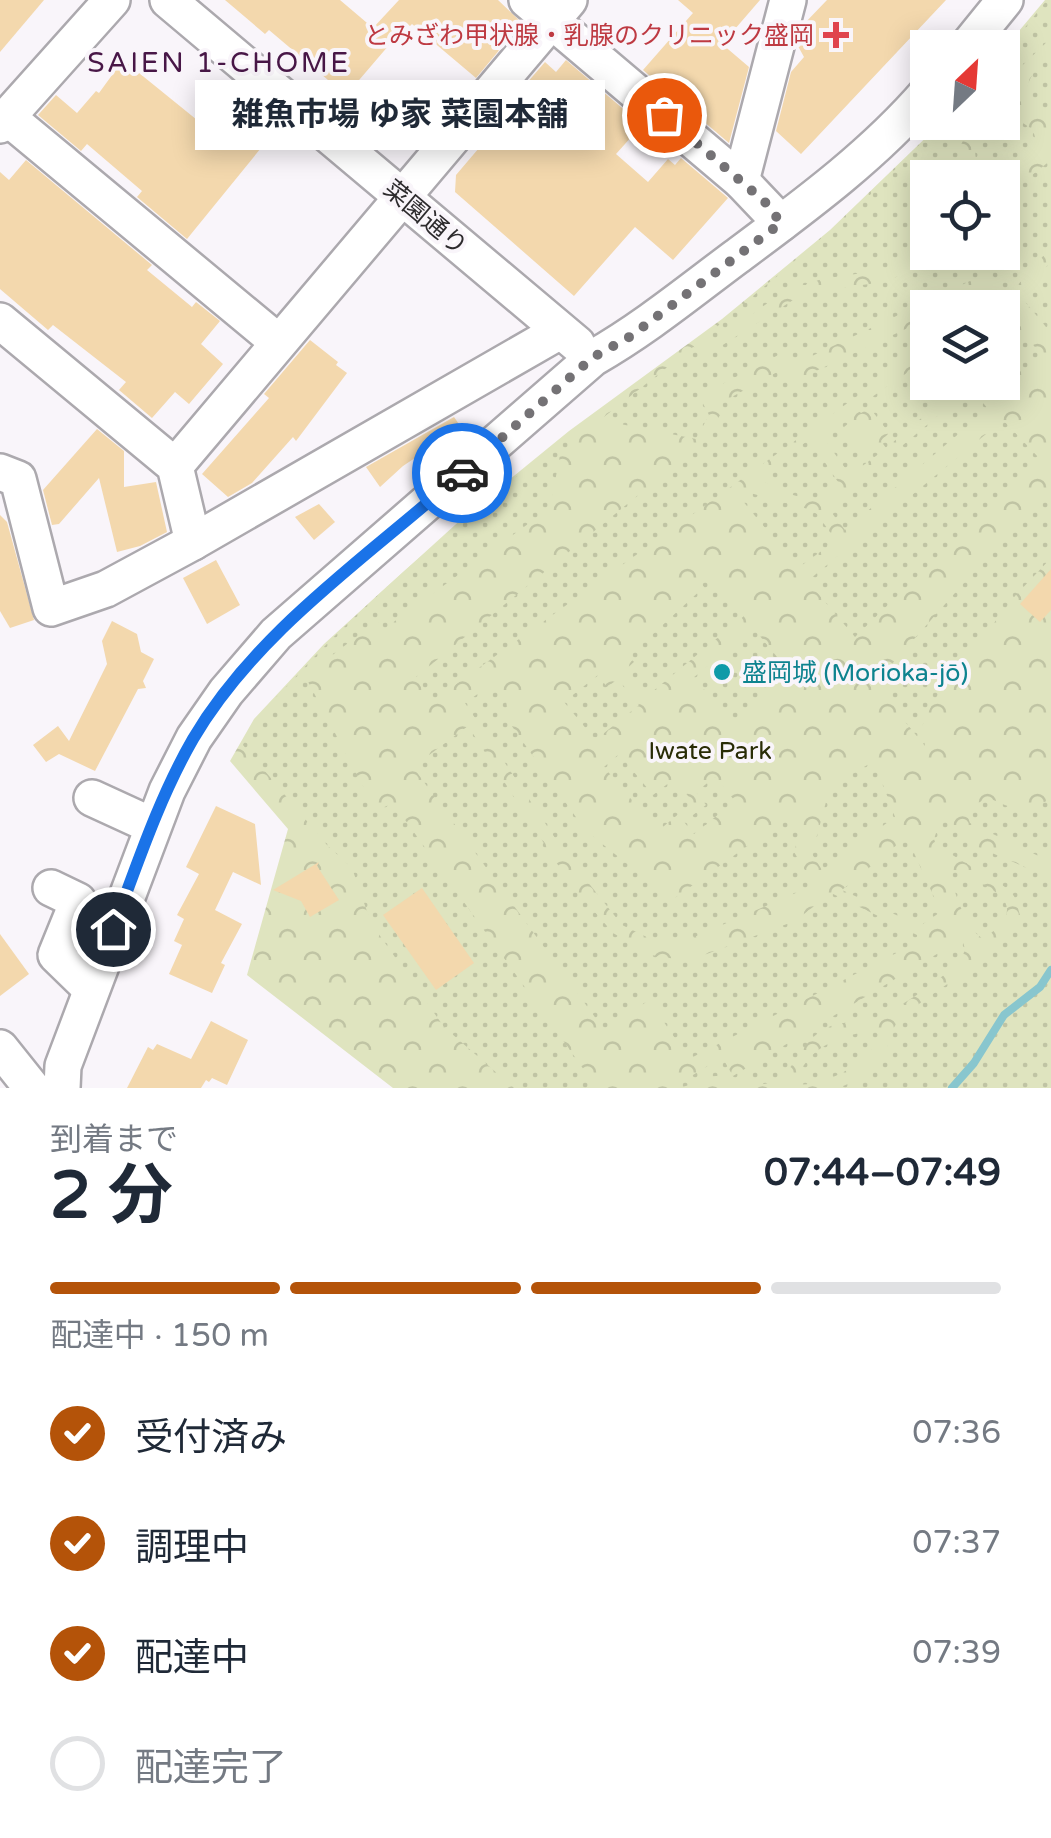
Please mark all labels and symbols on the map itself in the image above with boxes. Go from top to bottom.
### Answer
place label: とみざわ甲状腺・乳腺のクリニック盛岡 [364,21,814,51]
marker: とみざわ甲状腺・乳腺のクリニック盛岡 [823,22,849,48]
north arrow [910,30,1020,140]
district label: SAIEN 1-CHOME [87,46,351,80]
pin [622,73,707,158]
callout: 雑魚市場 ゆ家 菜園本舗 [194,80,604,150]
street label: 菜園通り [377,174,473,261]
courier [412,423,512,523]
place label: 盛岡城 (Morioka-jō) [742,658,968,688]
marker: 盛岡城 (Morioka-jō) [711,661,733,683]
park label: Iwate Park [648,736,772,766]
pin [71,887,156,972]

